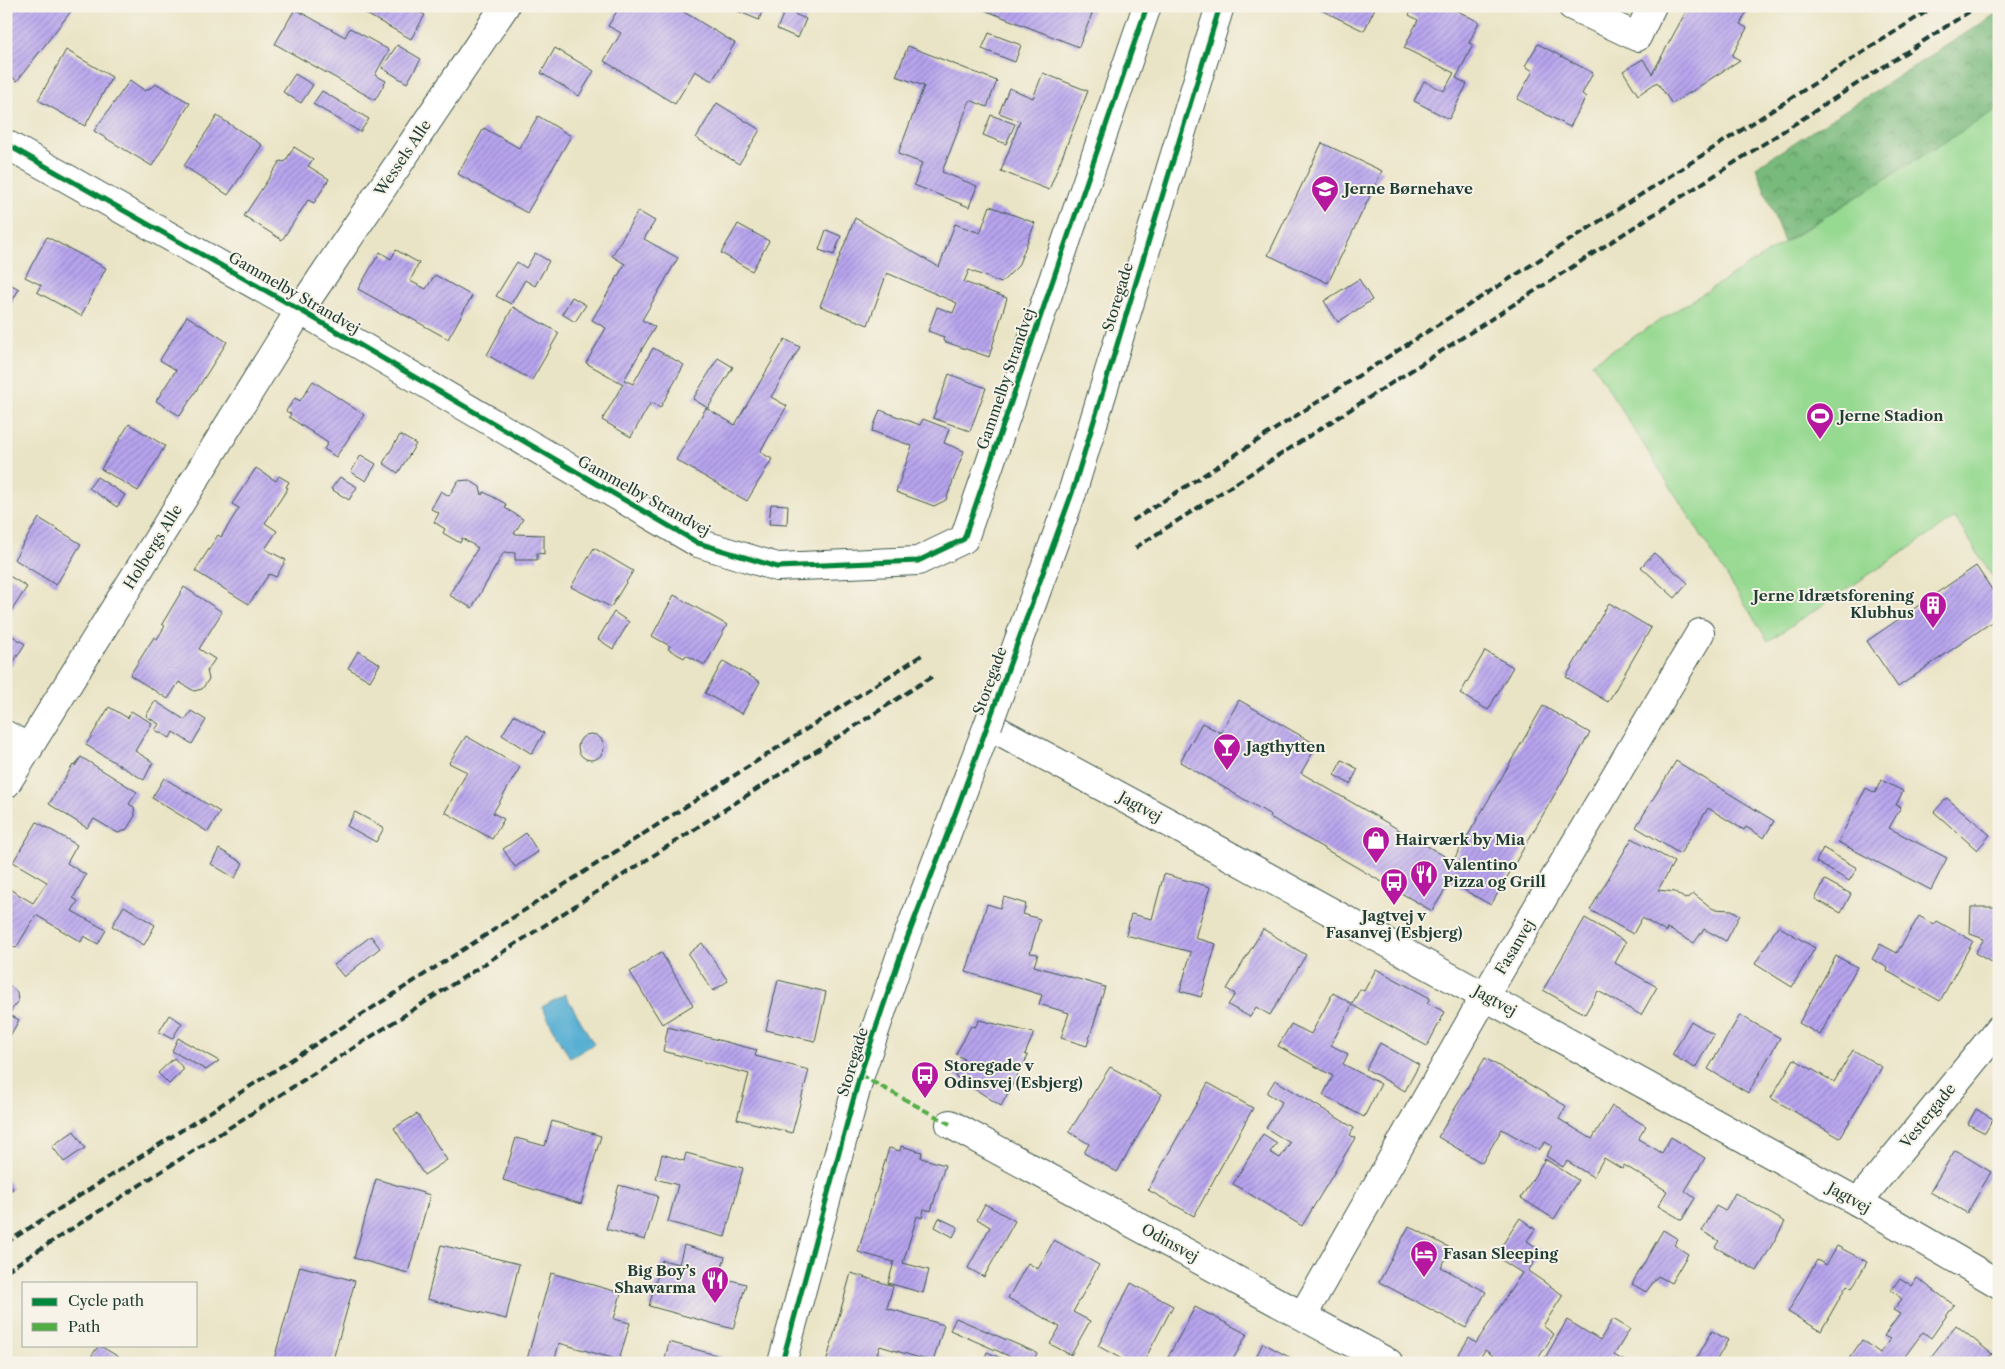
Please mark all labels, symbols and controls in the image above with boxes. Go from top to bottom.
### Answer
street label: Wessels Alle [370,116,435,200]
school or university icon: Jerne Børnehave [1310,174,1340,213]
place label: Jerne Børnehave [1341,179,1473,198]
street label: Gammelby Strandvej [225,247,363,338]
street label: Storegade [1098,260,1137,334]
street label: Gammelby Strandvej [972,306,1039,452]
sports icon: Jerne Stadion [1805,401,1835,440]
place label: Jerne Stadion [1836,406,1944,425]
street label: Gammelby Strandvej [575,451,714,540]
street label: Holbergs Alle [119,501,186,593]
place label: Jerne Idrætsforening Klubhus [1750,586,1914,622]
building icon: Jerne Idrætsforening Klubhus [1918,590,1948,629]
street label: Storegade [968,644,1011,718]
bar icon: Jagthytten [1212,732,1242,771]
place label: Jagthytten [1243,737,1326,756]
street label: Jagtvej [1114,786,1165,826]
shop icon: Hairværk by Mia [1361,825,1391,864]
place label: Hairværk by Mia [1395,830,1525,849]
place label: Valentino Pizza og Grill [1442,855,1546,891]
restaurant icon: Valentino Pizza og Grill [1409,859,1439,898]
bus stop icon: Jagtvej v Fasanvej (Esbjerg) [1379,867,1409,906]
place label: Jagtvej v Fasanvej (Esbjerg) [1326,906,1463,942]
street label: Fasanvej [1491,916,1538,978]
street label: Jagtvej [1469,980,1520,1020]
street label: Storegade [833,1025,872,1099]
place label: Storegade v Odinsvej (Esbjerg) [944,1056,1083,1092]
bus stop icon: Storegade v Odinsvej (Esbjerg) [910,1060,940,1099]
street label: Vestergade [1895,1080,1959,1153]
street label: Jagtvej [1823,1177,1874,1217]
street label: Odinsvej [1138,1219,1202,1266]
hotel icon: Fasan Sleeping [1409,1239,1439,1278]
place label: Fasan Sleeping [1443,1244,1558,1263]
place label: Big Boy’s Shawarma [614,1261,696,1297]
restaurant icon: Big Boy’s Shawarma [700,1265,730,1304]
legend [22,1282,198,1346]
text: Cycle path [68,1291,145,1310]
text: Path [68,1317,101,1336]

